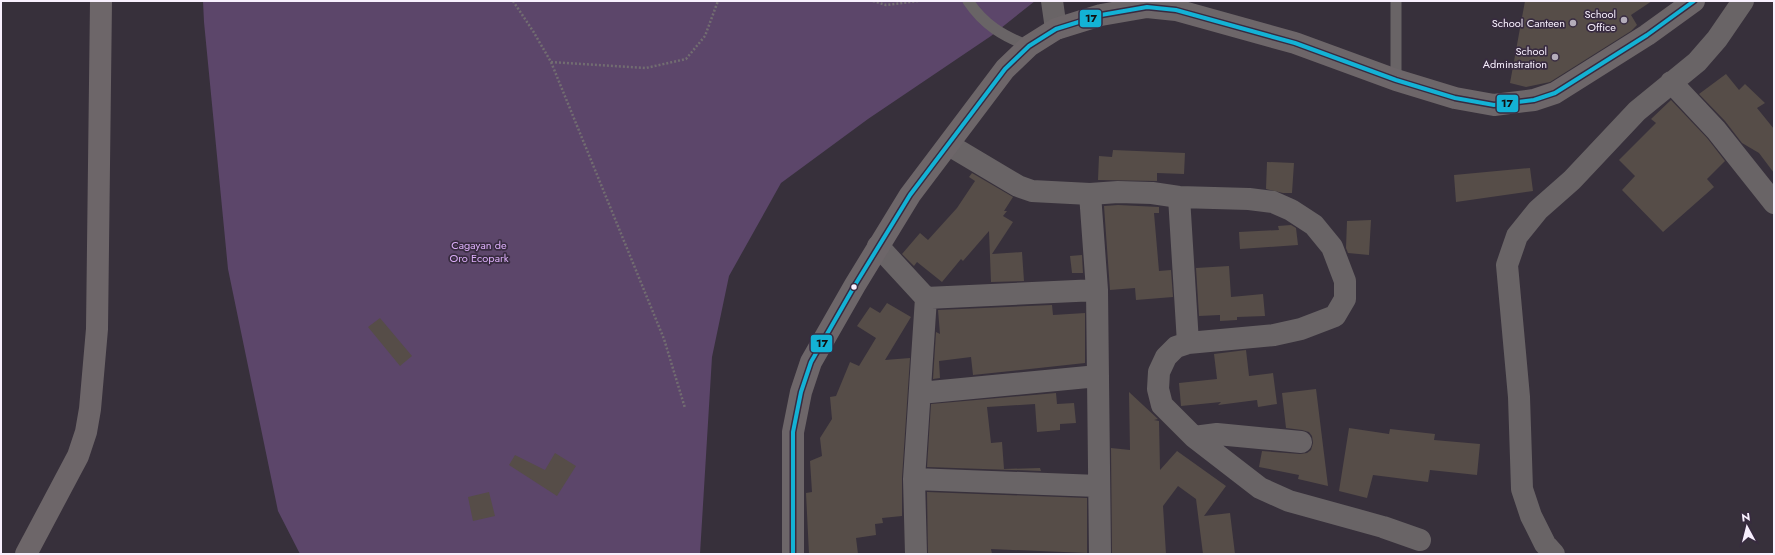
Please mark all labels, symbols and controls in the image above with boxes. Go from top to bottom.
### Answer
place label: School Office [1584,6,1616,35]
line badge: 17 [1079,9,1102,28]
text: 17 [1085,10,1097,26]
place label: School Canteen [1492,15,1565,31]
marker: School Office [1619,15,1629,25]
marker: School Canteen [1568,18,1578,28]
place label: School Adminstration [1483,43,1547,72]
marker: School Adminstration [1550,52,1560,62]
line badge: 17 [1496,94,1519,113]
text: 17 [1501,95,1513,111]
park label: Cagayan de Oro Ecopark [449,237,509,266]
unlabelled marker [849,282,859,292]
line badge: 17 [810,334,833,353]
text: 17 [816,335,828,351]
north arrow [1727,507,1767,547]
text: N [1740,509,1751,526]

